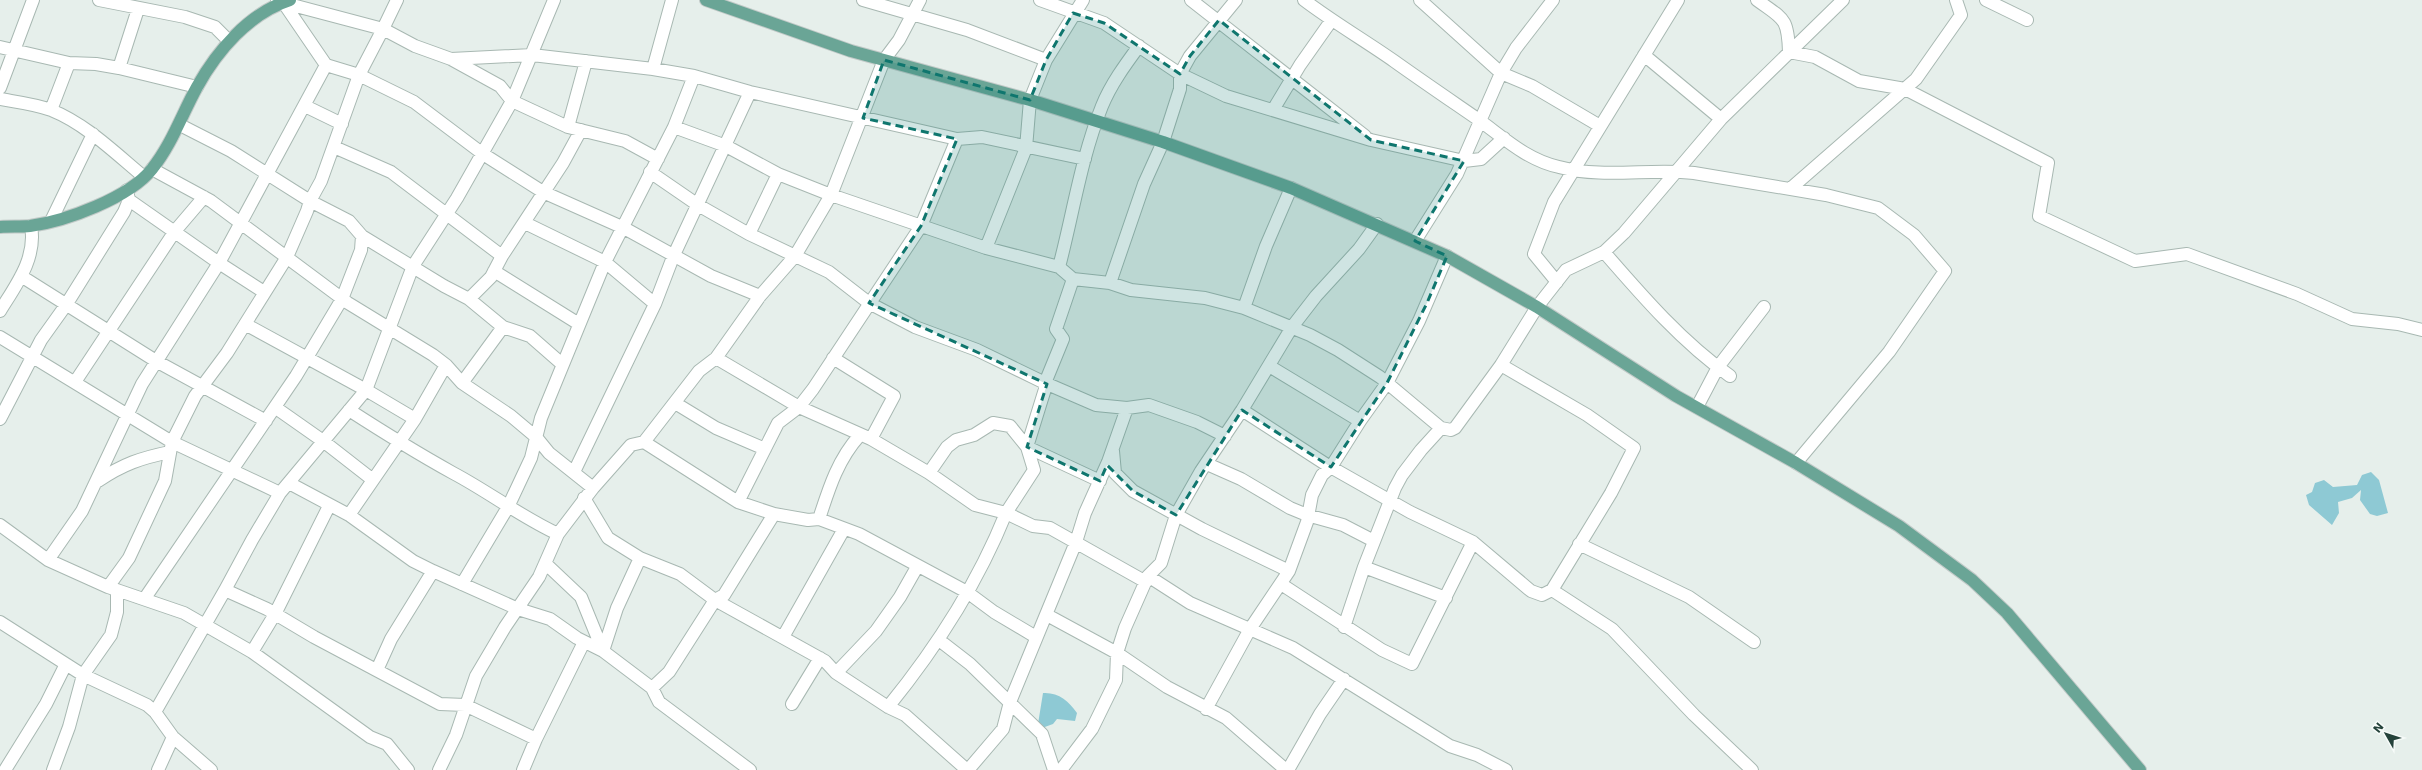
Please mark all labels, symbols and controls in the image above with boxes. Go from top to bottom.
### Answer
north arrow [2366,714,2406,754]
text: N [2371,720,2387,736]

